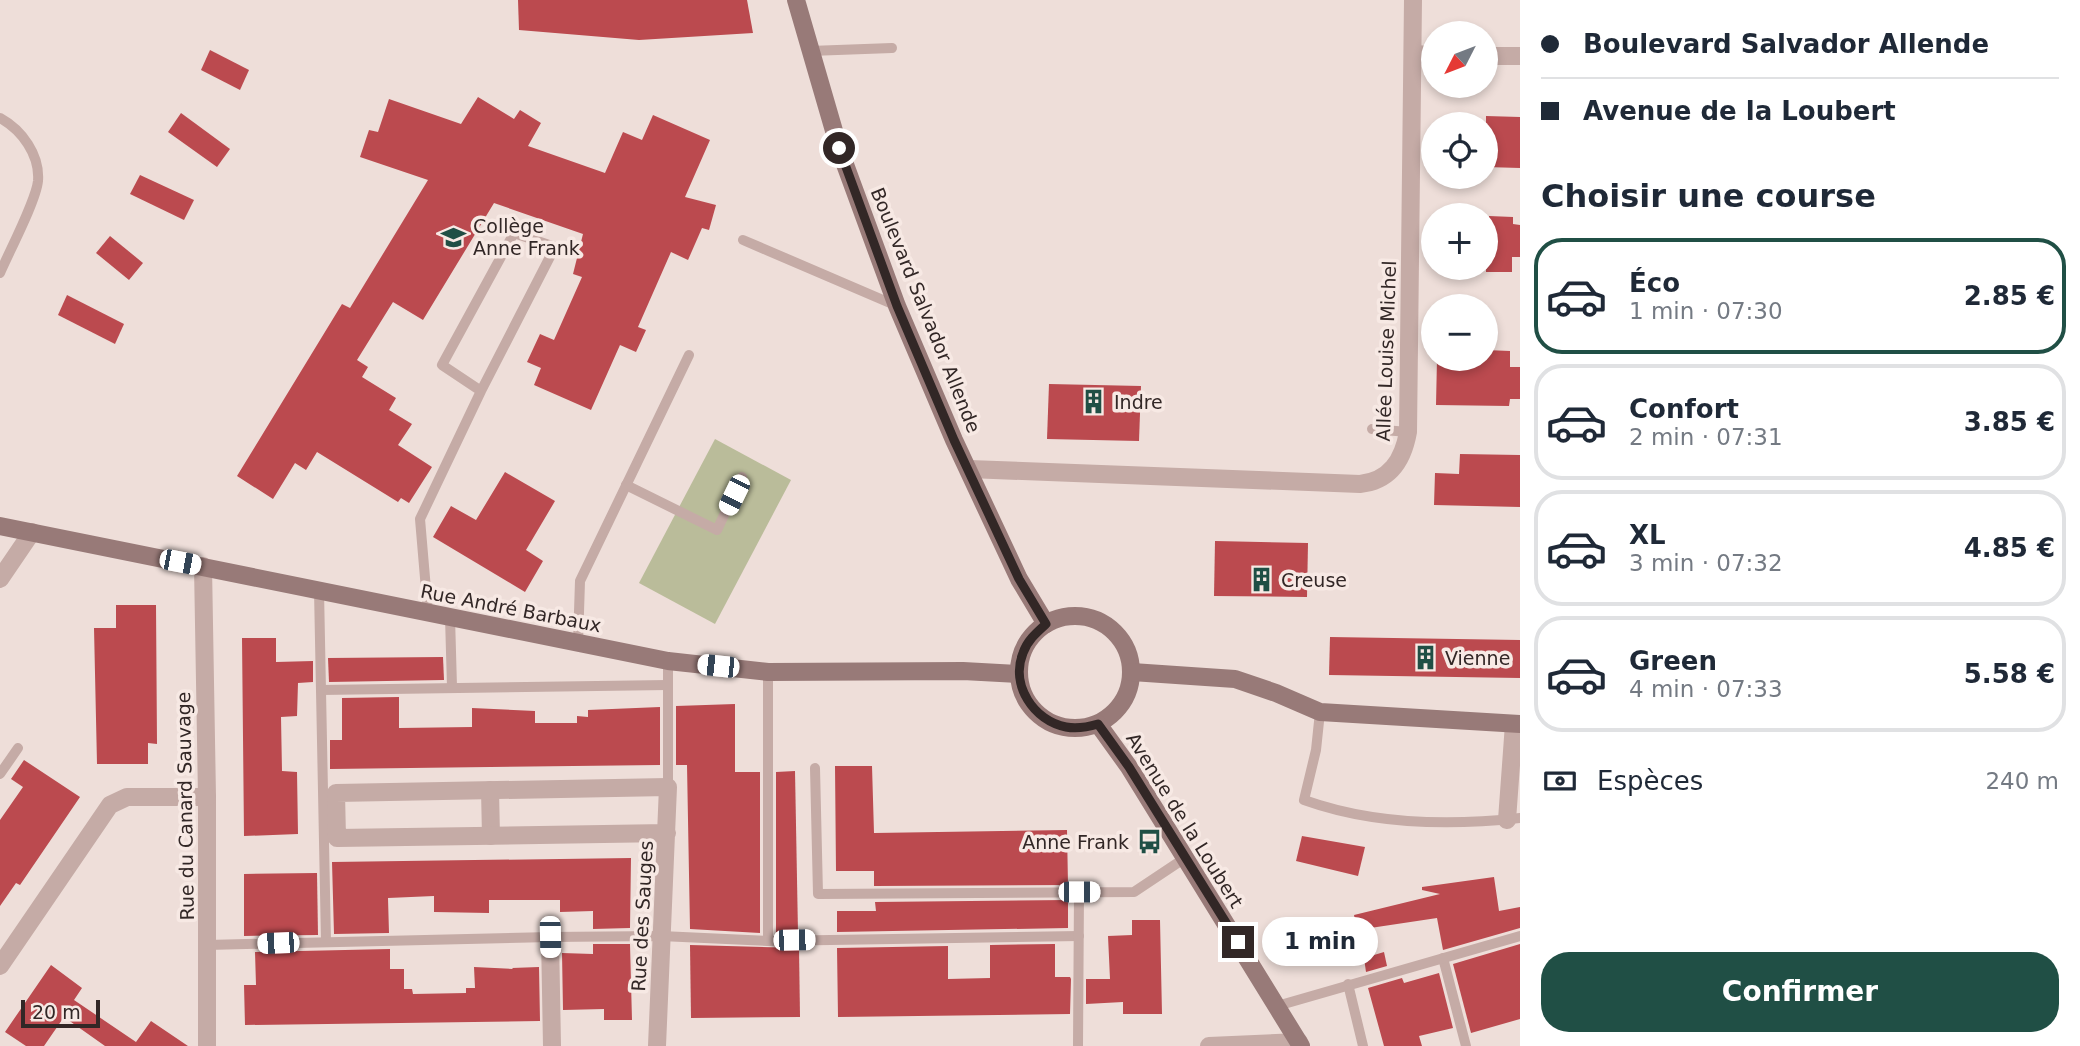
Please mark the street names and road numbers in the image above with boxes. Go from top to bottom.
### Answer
street label: Boulevard Salvador Allende [867,184,985,436]
street label: Allée Louise Michel [1372,260,1400,442]
street label: Rue André Barbaux [419,580,603,636]
street label: Rue du Canard Sauvage [172,691,198,921]
street label: Avenue de la Loubert [1122,728,1248,912]
street label: Rue des Sauges [627,840,657,992]

